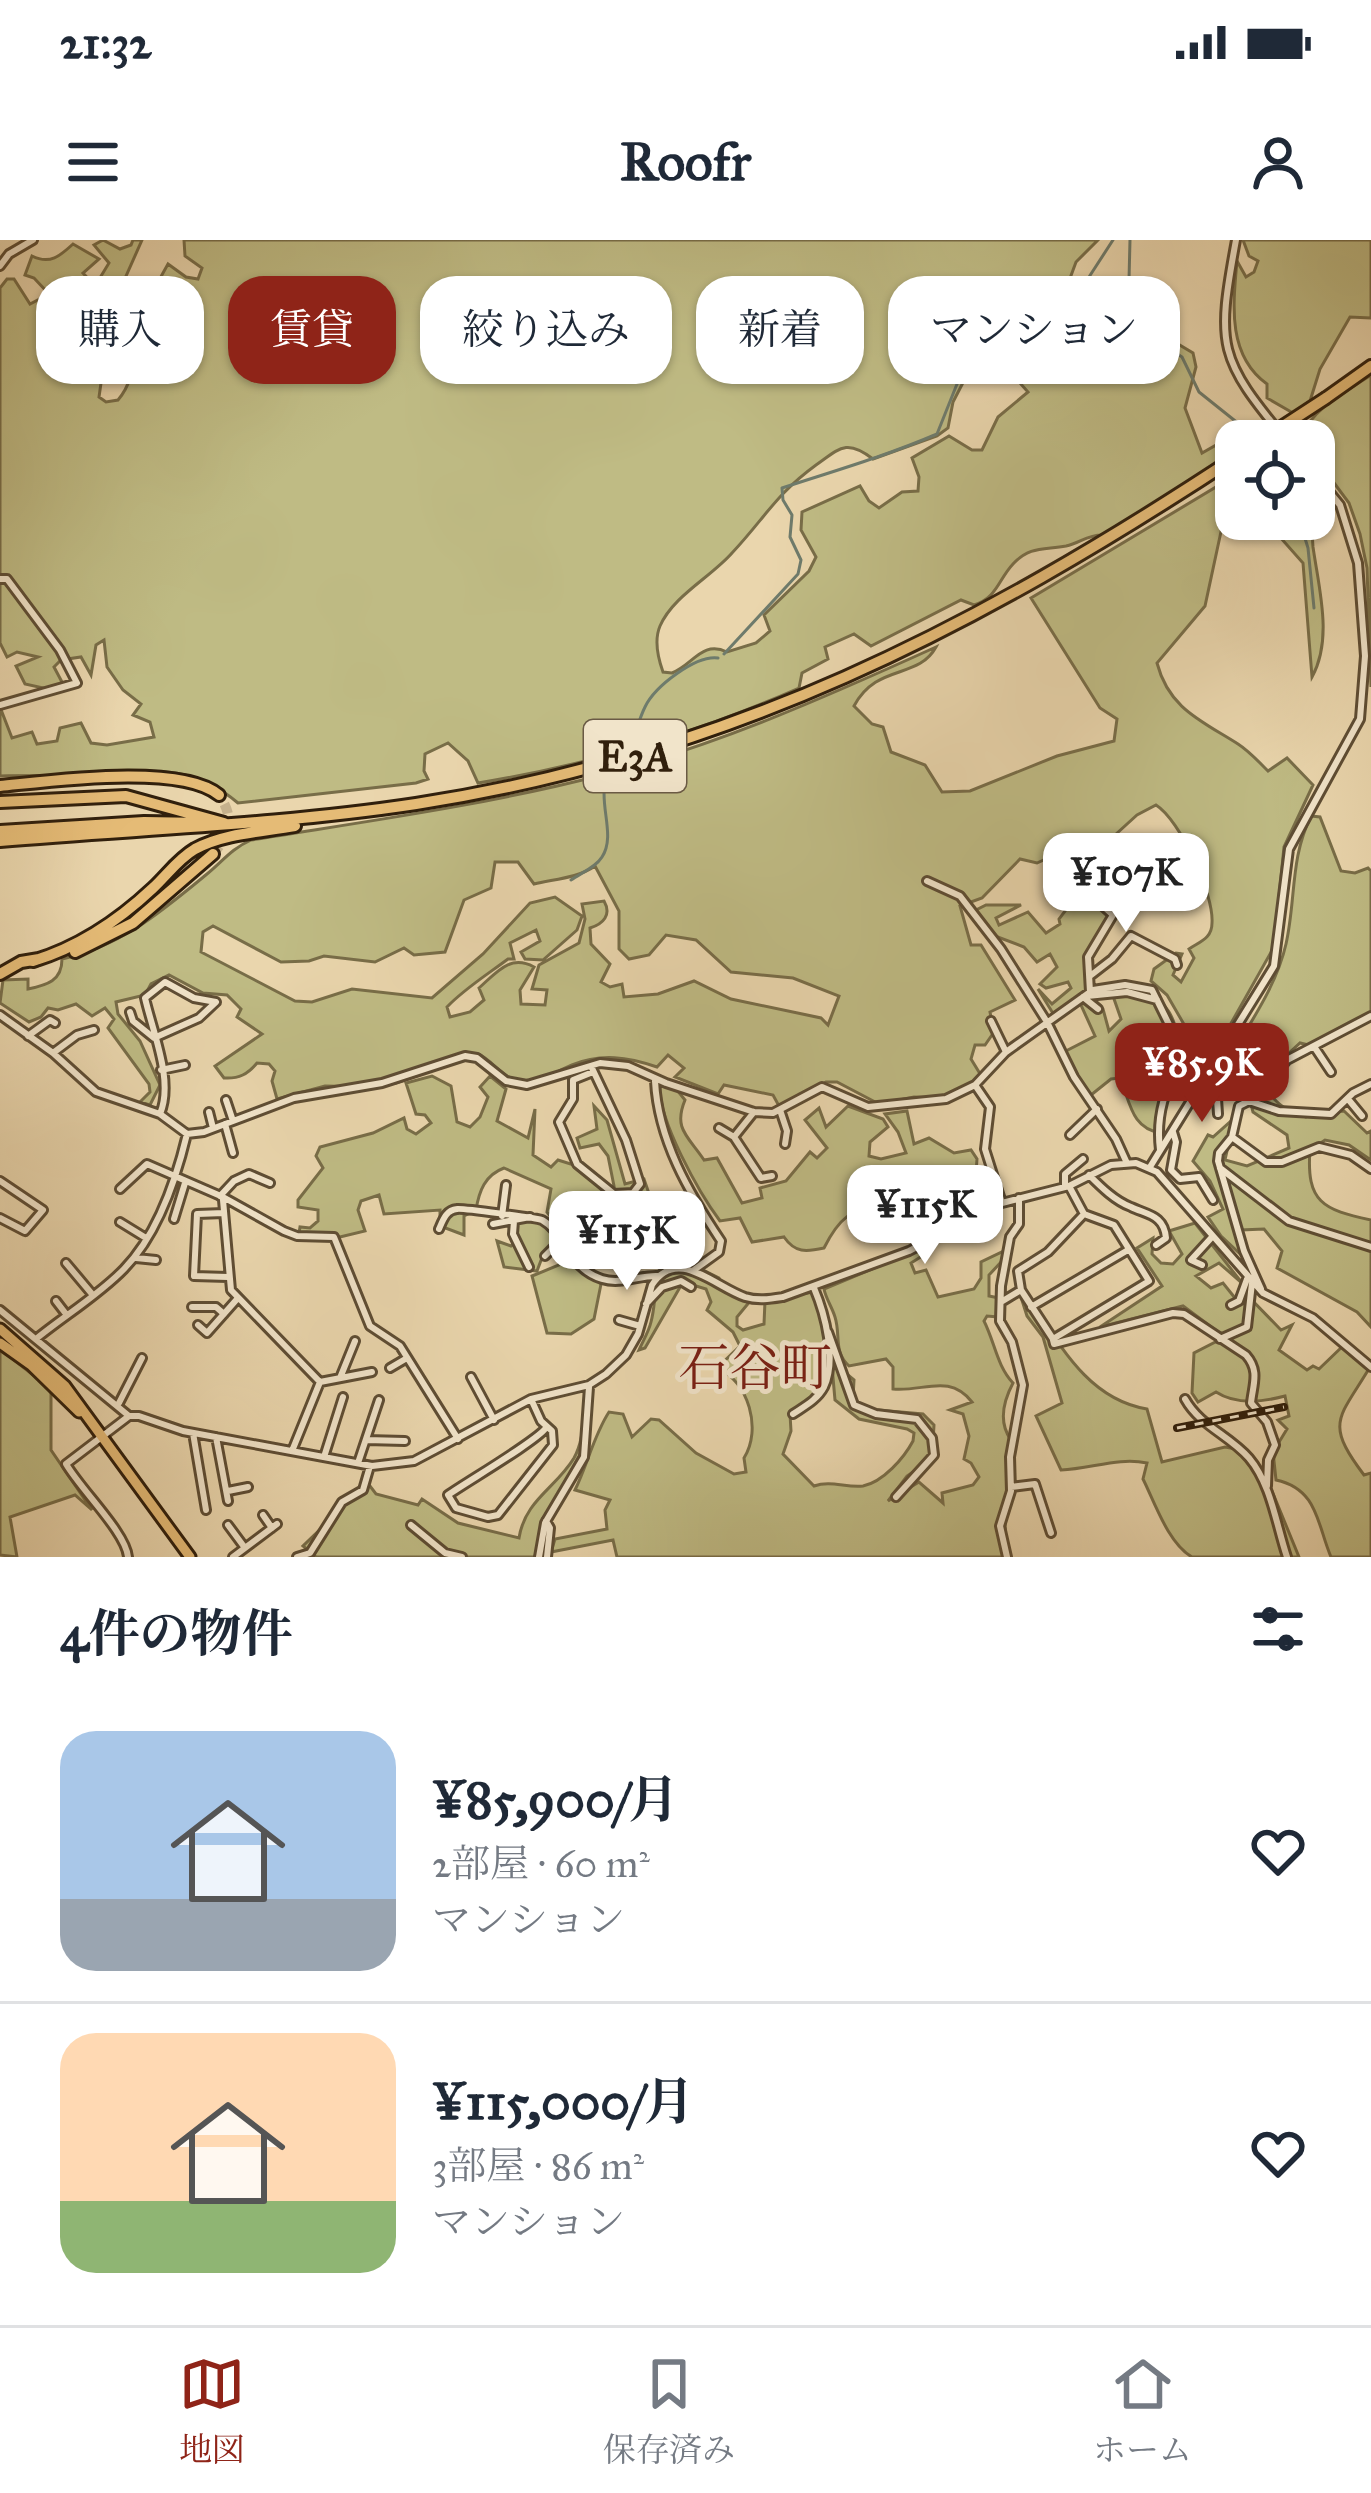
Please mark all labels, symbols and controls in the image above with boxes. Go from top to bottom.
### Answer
text: 21:32 [60,15,152,70]
icon: menu [60,129,126,195]
text: Roofr [620,129,751,195]
icon: person [1245,129,1311,195]
chip: 購入 [36,276,204,384]
chip: 賃貸 [228,276,396,384]
chip: 絞り込み [420,276,672,384]
chip: 新着 [696,276,864,384]
chip: マンション [888,276,1180,384]
map controls [1215,420,1335,540]
button: locate [1215,420,1335,540]
road number: E3A [584,720,686,792]
pin: ¥107K [1042,833,1210,935]
text: ¥107K [1070,848,1182,896]
pin: ¥85.9K [1104,1023,1300,1125]
text: ¥85.9K [1142,1038,1262,1086]
pin: ¥115K [841,1165,1009,1267]
text: ¥115K [874,1180,976,1228]
pin: ¥115K [543,1191,711,1293]
text: ¥115K [576,1206,678,1254]
district label: 石谷町 [678,1337,832,1399]
icon: filters [1245,1596,1311,1662]
text: 4件の物件 [60,1603,292,1665]
text: ¥85,900/月 [432,1769,679,1831]
icon: home [156,1779,300,1923]
icon: heart [1245,1818,1311,1884]
text: 2部屋 · 60 m² [432,1840,650,1888]
text: マンション [432,1896,625,1944]
text: ¥115,000/月 [432,2071,695,2133]
icon: home [156,2081,300,2225]
icon: heart [1245,2120,1311,2186]
text: 3部屋 · 86 m² [432,2142,644,2190]
text: マンション [432,2198,625,2246]
tab: 地図 [179,2351,245,2470]
tab: 保存済み [603,2351,735,2470]
tab: ホーム [1093,2351,1192,2470]

